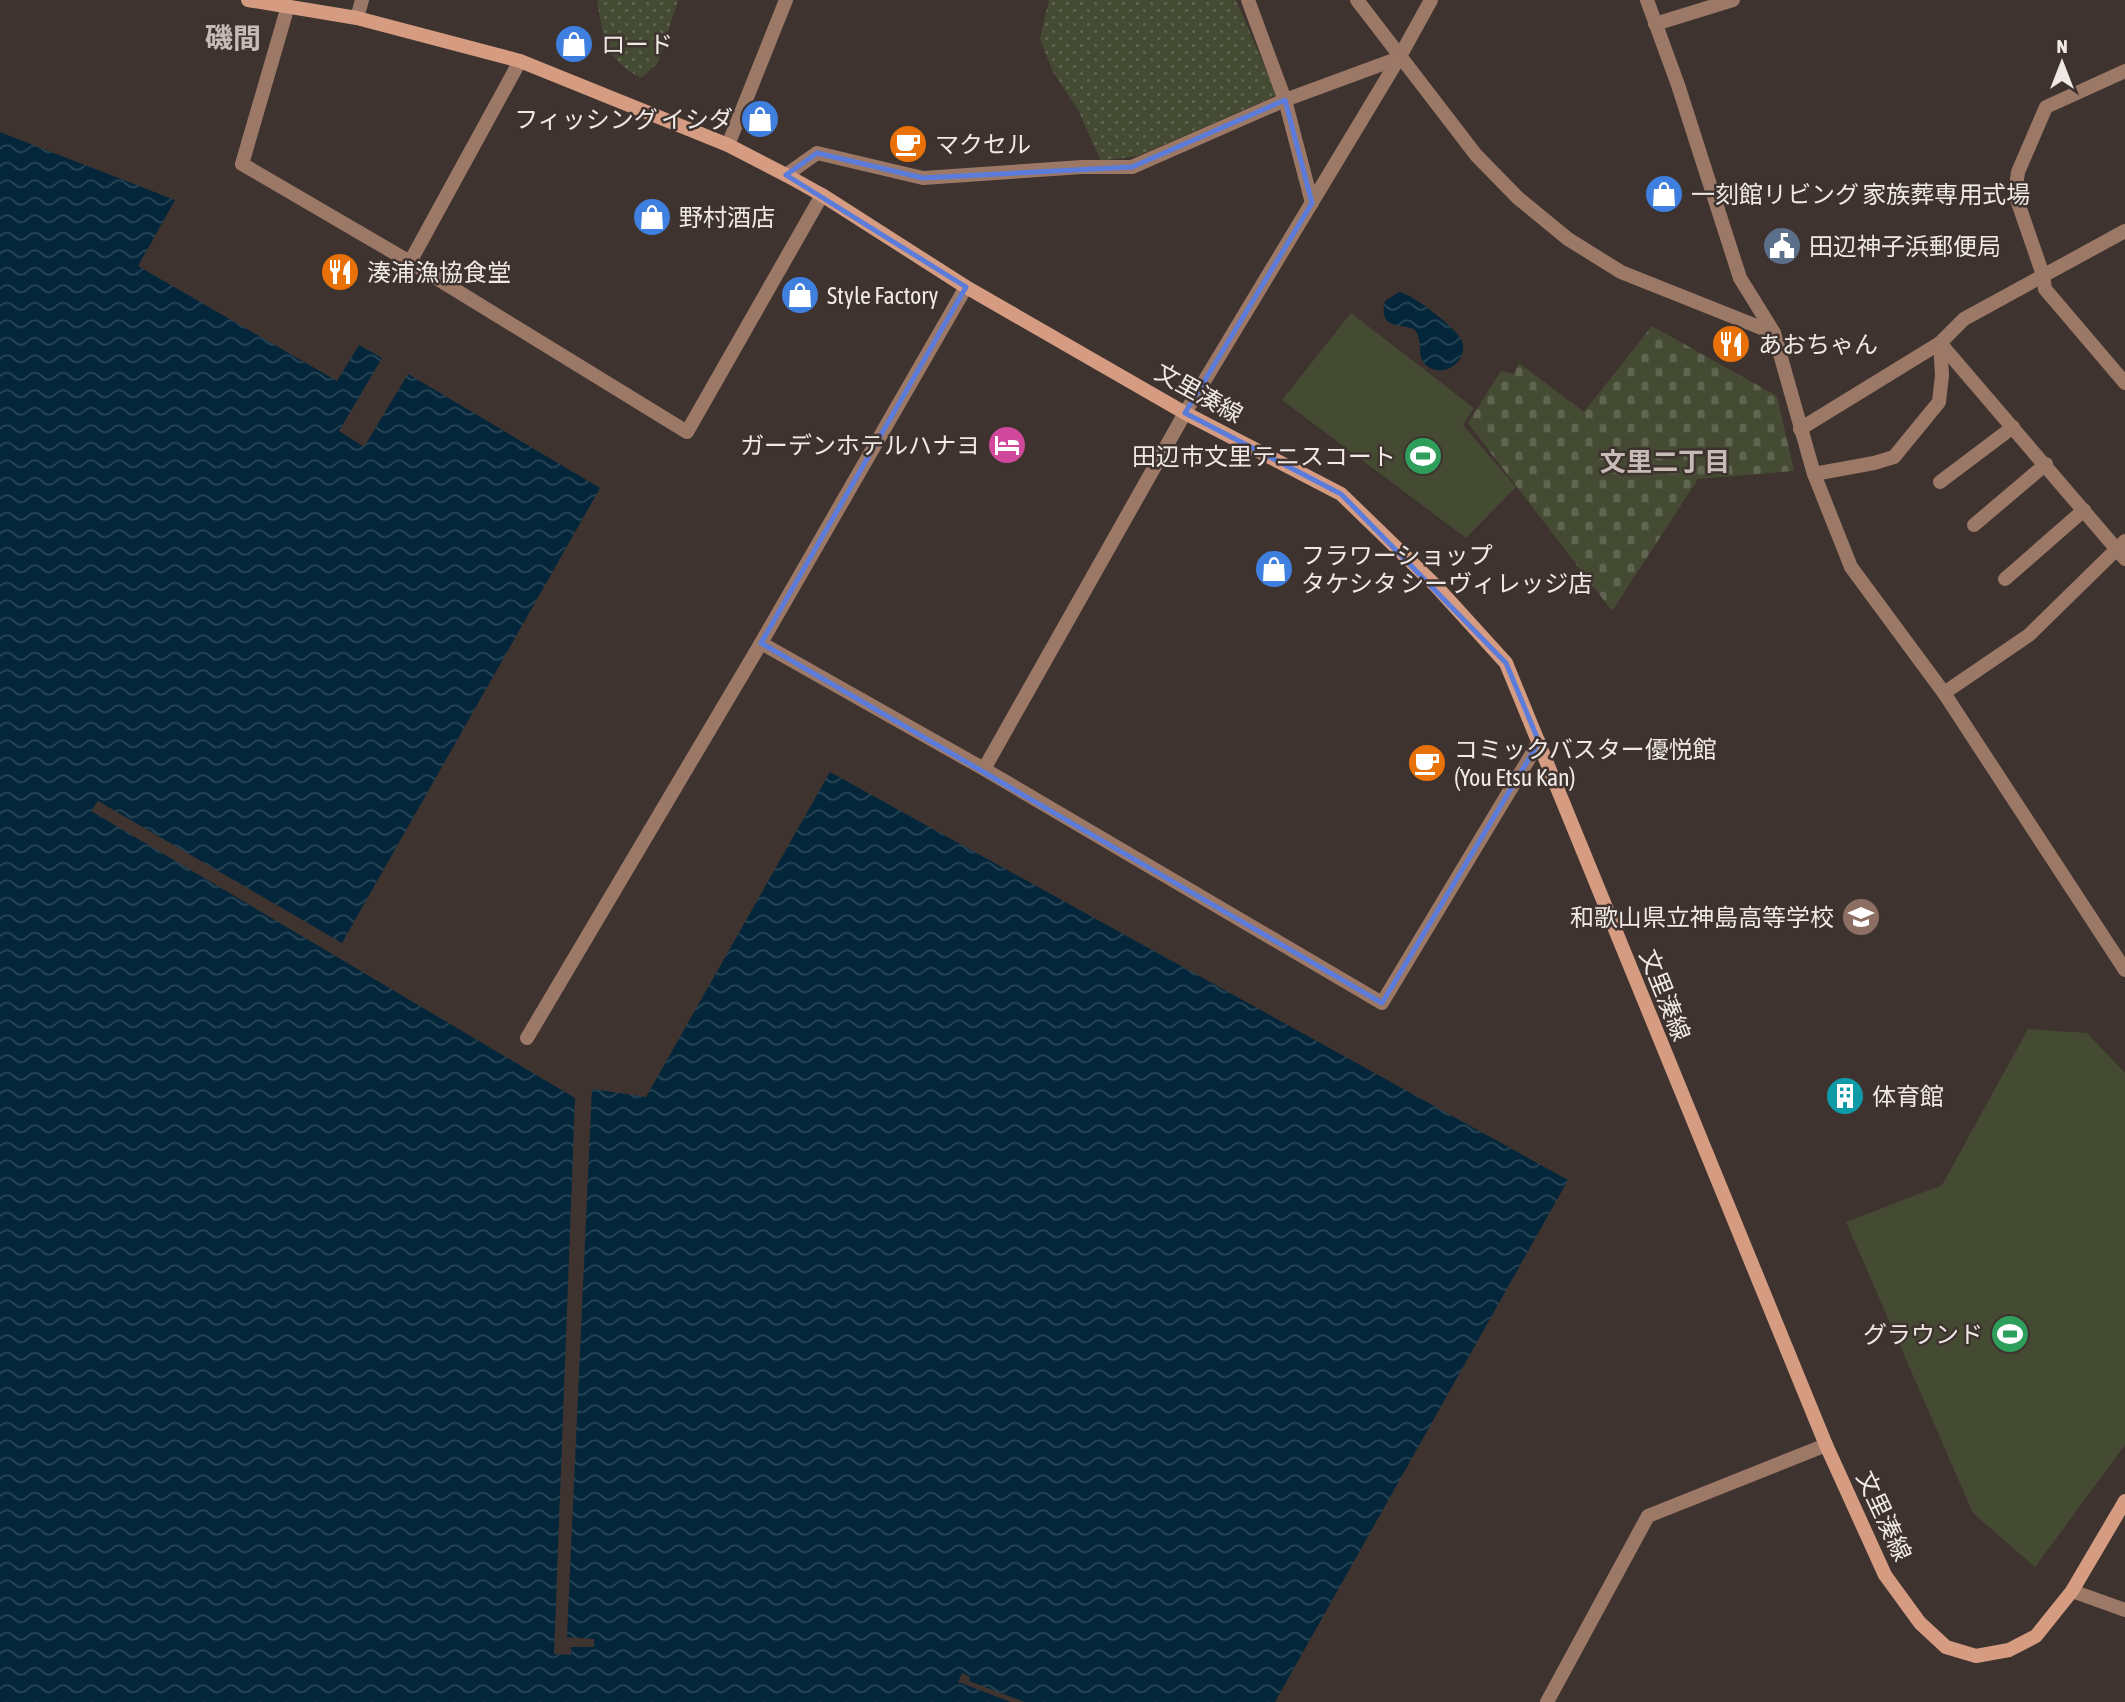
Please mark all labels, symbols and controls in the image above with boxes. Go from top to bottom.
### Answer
district label: 磯間 [205,22,261,54]
shop icon: ロード [553,23,595,65]
north arrow [2027,28,2097,98]
place label: ロード [601,31,673,58]
text: N [2056,35,2068,57]
shop icon: フィッシング イシダ [739,98,781,140]
place label: フィッシング イシダ [514,106,733,133]
cafe icon: マクセル [887,123,929,165]
place label: マクセル [935,131,1031,158]
shop icon: 一刻館リビング 家族葬専用式場 [1643,173,1685,215]
place label: 一刻館リビング 家族葬専用式場 [1691,181,2030,208]
shop icon: 野村酒店 [631,196,673,238]
place label: 野村酒店 [679,204,775,231]
public building icon: 田辺神子浜郵便局 [1761,225,1803,267]
place label: 田辺神子浜郵便局 [1809,233,2001,260]
restaurant icon: 湊浦漁協食堂 [319,251,361,293]
place label: 湊浦漁協食堂 [367,259,511,286]
shop icon: Style Factory [779,274,821,316]
place label: Style Factory [827,282,938,309]
restaurant icon: あおちゃん [1710,323,1752,365]
place label: あおちゃん [1758,331,1878,358]
street label: 文里湊線 [1150,358,1248,428]
hotel icon: ガーデンホテルハナヨ [986,424,1028,466]
place label: ガーデンホテルハナヨ [740,432,980,459]
sports icon: 田辺市文里テニスコート [1402,435,1444,477]
place label: 田辺市文里テニスコート [1132,443,1396,470]
district label: 文里二丁目 [1600,447,1730,477]
place label: フラワーショップ タケシタ シーヴィレッジ店 [1301,542,1592,597]
shop icon: フラワーショップ タケシタ シーヴィレッジ店 [1253,548,1295,590]
place label: コミックバスター優悦館 (You Etsu Kan) [1454,736,1717,791]
cafe icon: コミックバスター優悦館 (You Etsu Kan) [1406,742,1448,784]
school or university icon: 和歌山県立神島高等学校 [1840,896,1882,938]
place label: 和歌山県立神島高等学校 [1570,904,1834,931]
street label: 文里湊線 [1635,945,1695,1045]
building icon: 体育館 [1824,1075,1866,1117]
place label: 体育館 [1872,1083,1944,1110]
sports icon: グラウンド [1989,1313,2031,1355]
place label: グラウンド [1863,1321,1983,1348]
street label: 文里湊線 [1851,1467,1917,1565]

